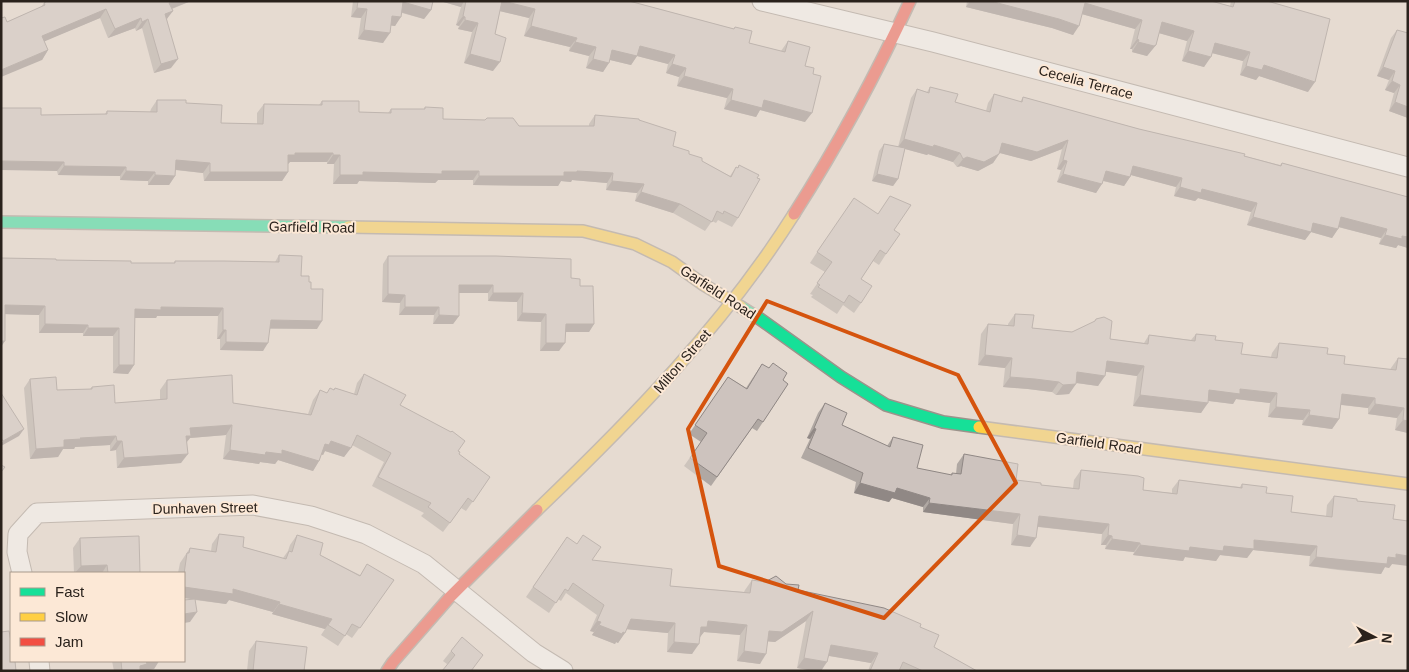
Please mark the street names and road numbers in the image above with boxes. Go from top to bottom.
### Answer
street label: Cecelia Terrace [1037,62,1135,102]
street label: Garfield Road [269,218,355,236]
street label: Garfield Road [677,262,759,322]
street label: Milton Street [650,326,714,396]
street label: Garfield Road [1055,429,1143,457]
street label: Dunhaven Street [152,499,258,517]

